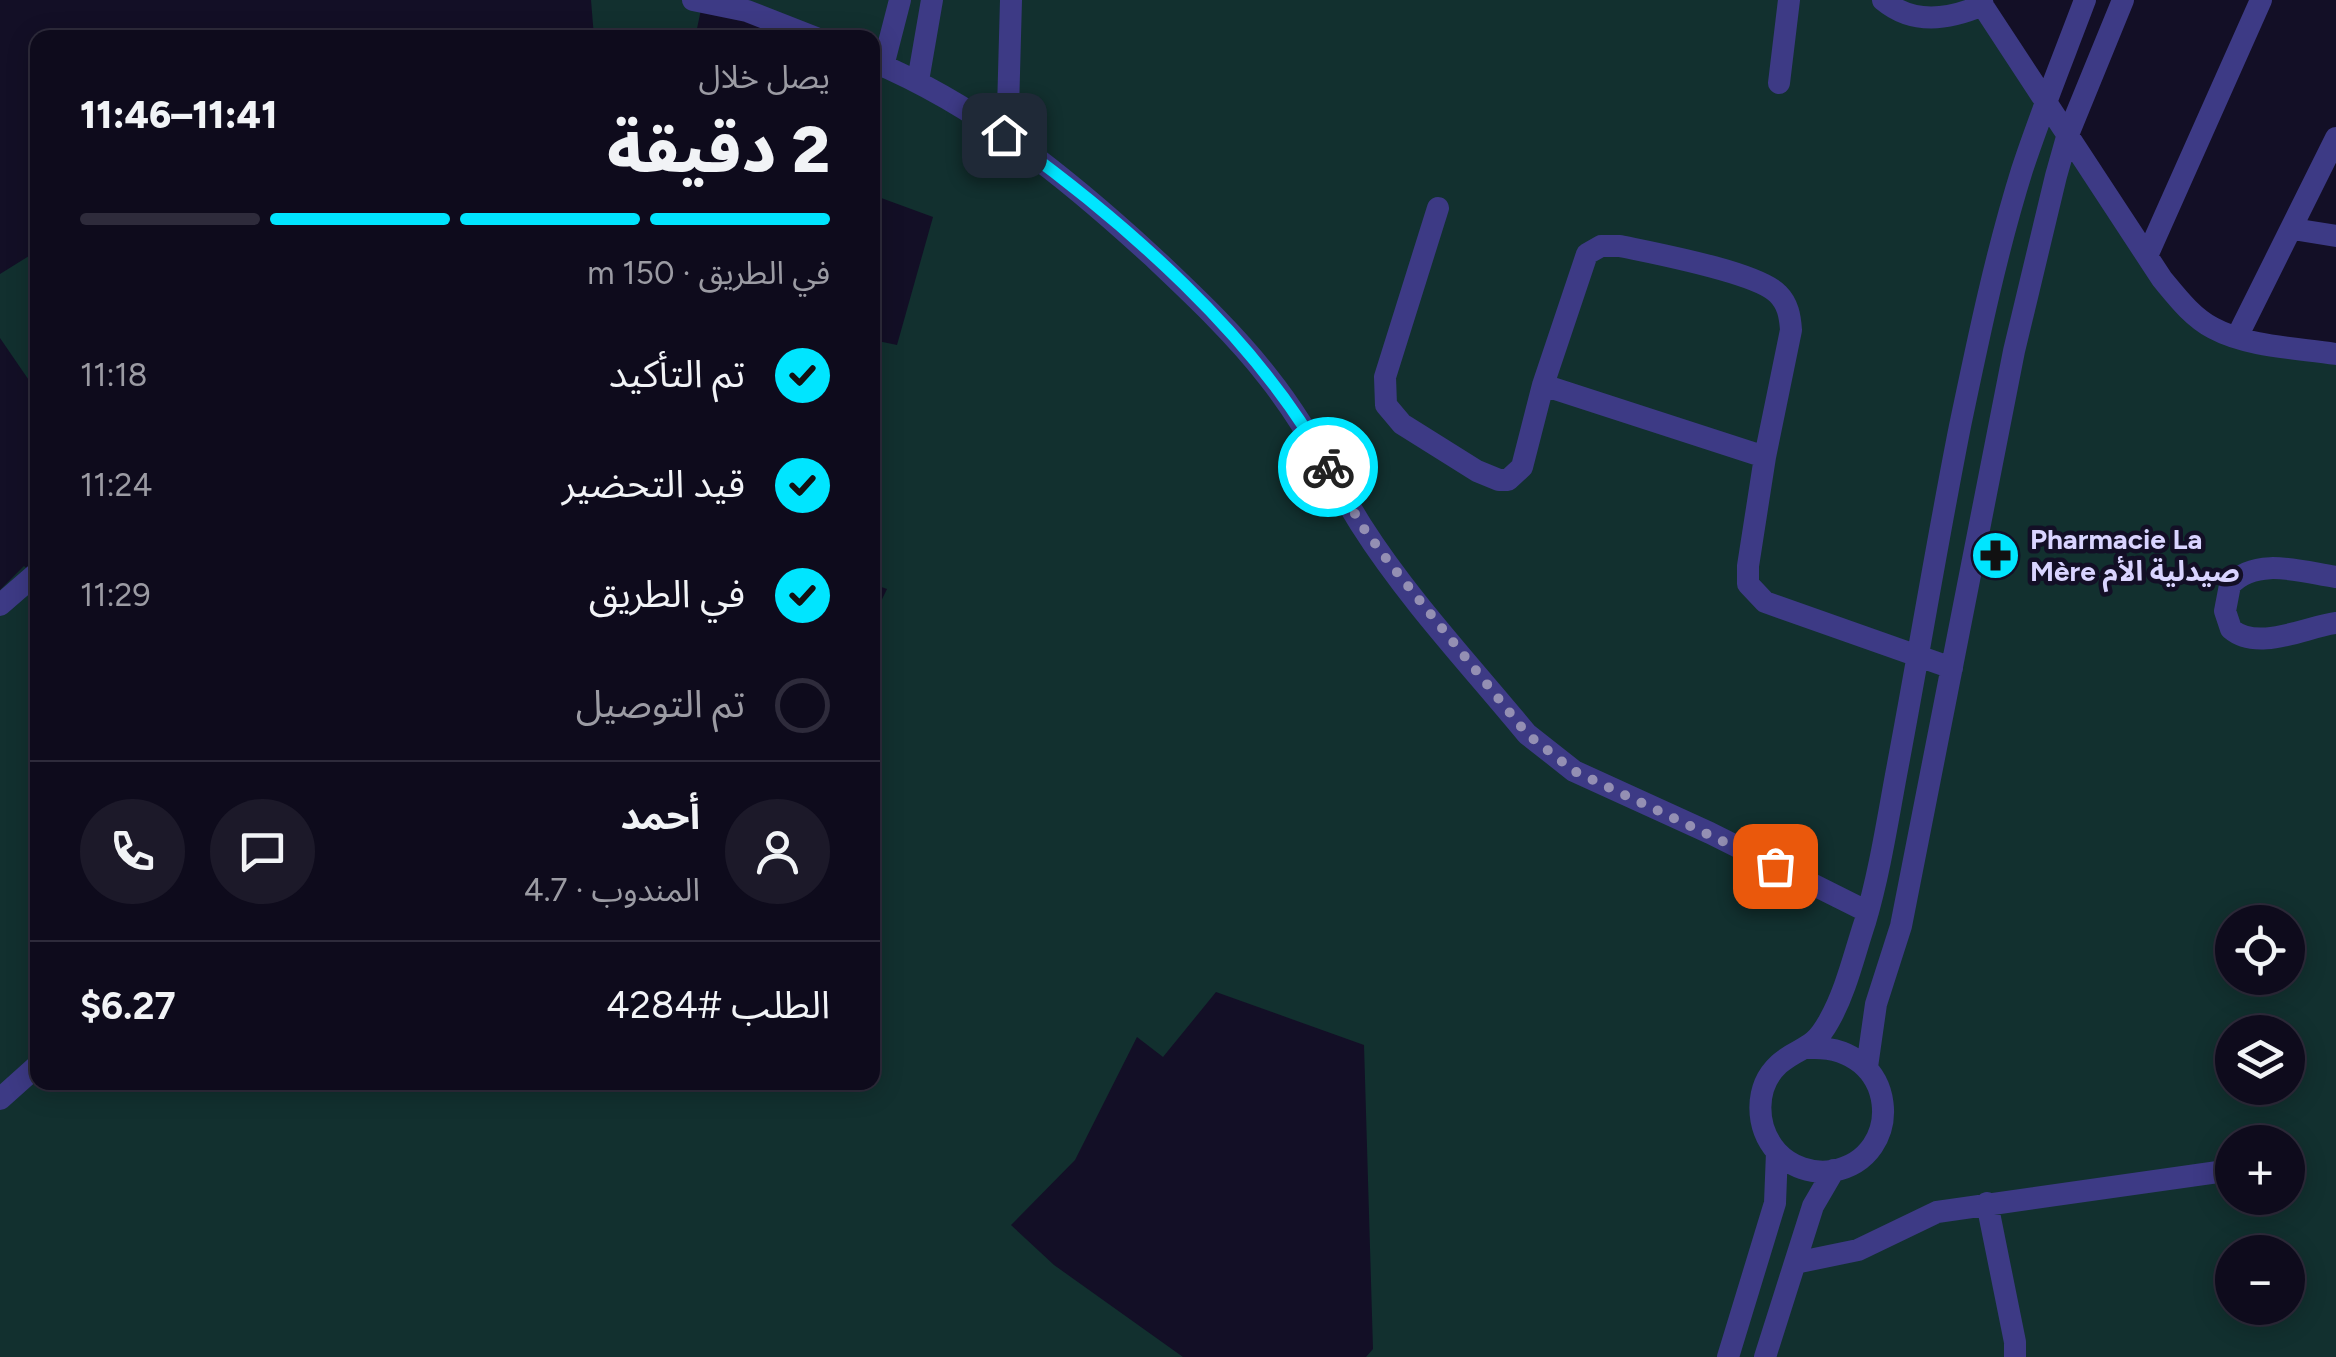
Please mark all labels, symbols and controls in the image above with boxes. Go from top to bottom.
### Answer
text: يصل خلال [699,58,830,96]
text: 11:41–11:46 [80,92,277,138]
pin [962,93,1047,178]
icon: home [977,108,1032,163]
text: 2 دقيقة [607,110,830,188]
text: في الطريق · 150 m [587,254,830,292]
icon: check [775,348,830,403]
text: تم التأكيد [609,351,745,397]
text: 11:18 [80,356,147,394]
courier [1278,417,1378,517]
icon: bike [1301,440,1356,495]
icon: check [775,458,830,513]
text: قيد التحضير [562,461,745,507]
text: 11:24 [80,466,152,504]
place label: Pharmacie La Mère صيدلية الأم [2030,522,2240,593]
pharmacy icon: Pharmacie La Mère صيدلية الأم [1969,529,2021,581]
icon: check [775,568,830,623]
text: في الطريق [589,571,745,617]
text: 11:29 [80,576,151,614]
text: تم التوصيل [576,681,745,727]
text: أحمد [620,793,700,839]
button: phone [80,799,185,904]
button: chat [210,799,315,904]
button: person [725,799,830,904]
pin [1733,824,1818,909]
icon: bag [1748,839,1803,894]
text: المندوب · 4.7 [524,871,700,909]
map controls [2215,905,2305,1325]
button: locate [2215,905,2305,995]
text: الطلب #4284 [606,982,830,1028]
text: $6.27 [80,983,176,1029]
button: layers [2215,1015,2305,1105]
button: + [2215,1125,2305,1215]
button: − [2215,1235,2305,1325]

